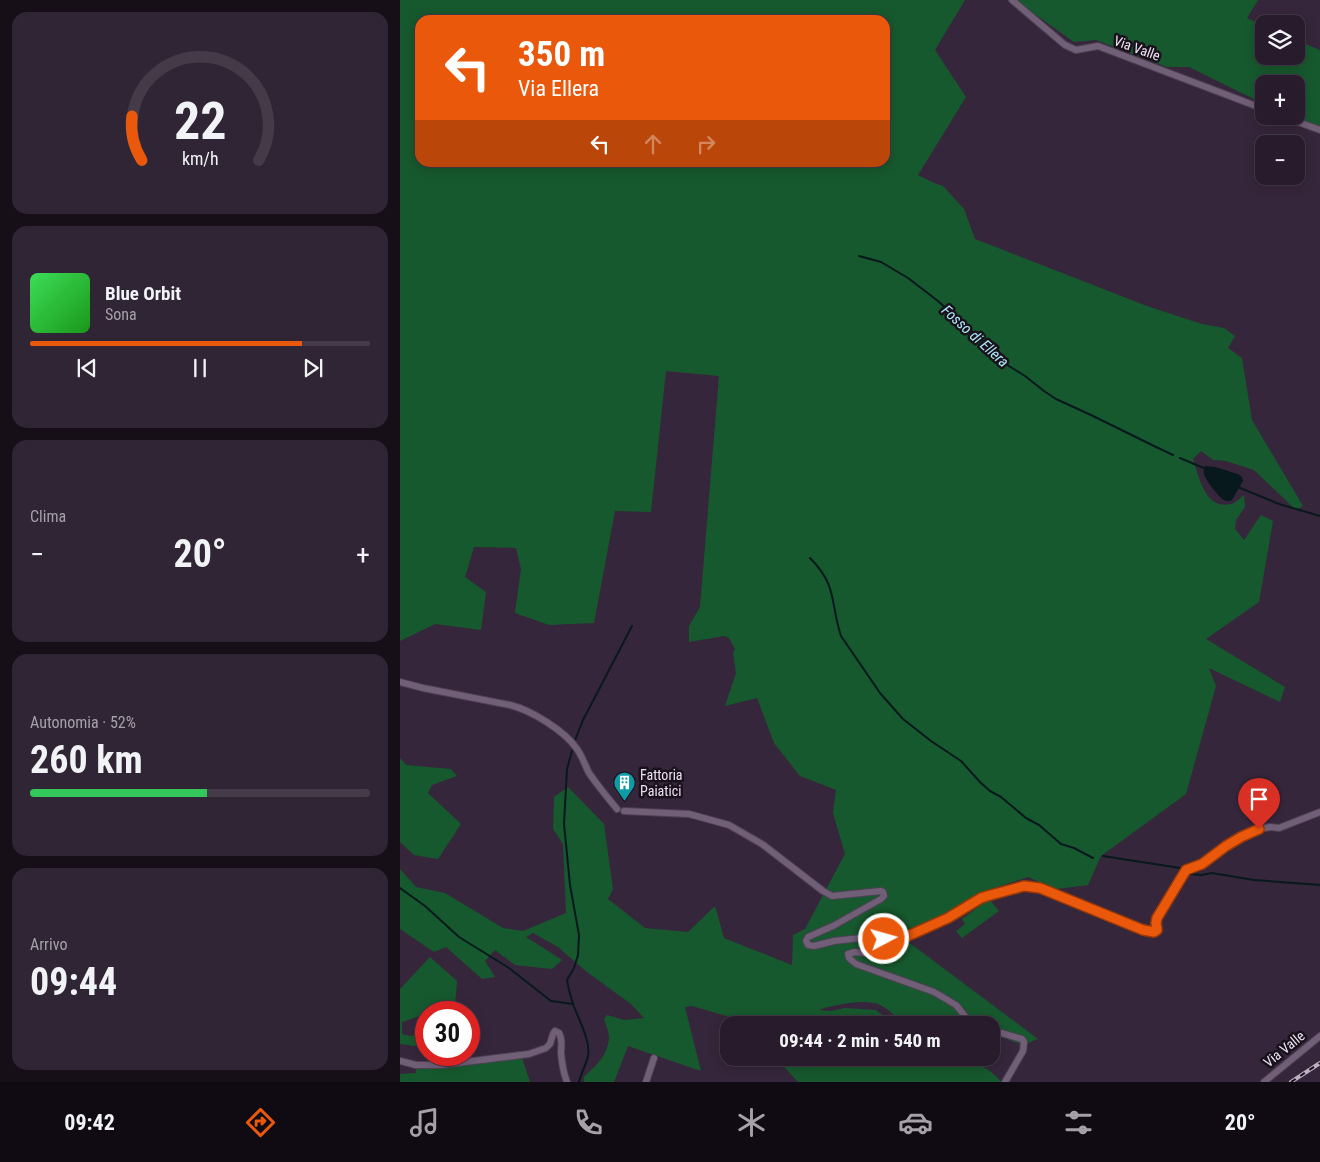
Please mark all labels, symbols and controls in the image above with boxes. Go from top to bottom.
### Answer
map controls [1255,15,1305,185]
button: layers [1255,15,1305,65]
street label: Via Valle [1112,32,1163,64]
text: 350 m [518,34,605,75]
icon: left [435,35,500,100]
button: + [1255,75,1305,125]
text: Via Ellera [518,76,599,101]
text: 22 [174,91,226,152]
icon: left [586,130,614,158]
icon: ahead [639,130,667,158]
icon: right [692,130,720,158]
button: − [1255,135,1305,185]
text: km/h [182,148,218,169]
text: Blue Orbit [105,282,181,305]
water label: Fosso di Ellera [938,301,1012,371]
text: Sona [105,305,137,324]
icon: previous [73,354,101,382]
icon: pause [186,354,214,382]
icon: next [299,354,327,382]
text: Clima [30,507,66,526]
text: 20° [173,532,227,576]
text: − [30,538,44,571]
text: + [356,538,370,571]
text: Autonomia · 52% [30,713,136,732]
text: 260 km [30,738,143,782]
place label: Fattoria Paiatici [640,767,683,799]
building icon: Fattoria Paiatici [612,771,636,802]
pin [1238,778,1280,829]
icon: arrive [1245,785,1273,813]
position arrow [857,912,909,964]
text: Arrivo [30,935,67,954]
text: 09:44 [30,960,117,1004]
speed limit sign: 30 [415,1001,480,1066]
street label: Via Valle [1260,1027,1308,1070]
text: 09:44 · 2 min · 540 m [779,1029,941,1052]
icon: directions [243,1105,278,1140]
icon: music [407,1105,442,1140]
icon: phone [571,1105,606,1140]
icon: climate [734,1105,769,1140]
icon: car [898,1105,933,1140]
icon: filters [1061,1105,1096,1140]
text: 09:42 [64,1110,115,1135]
text: 20° [1225,1110,1256,1135]

